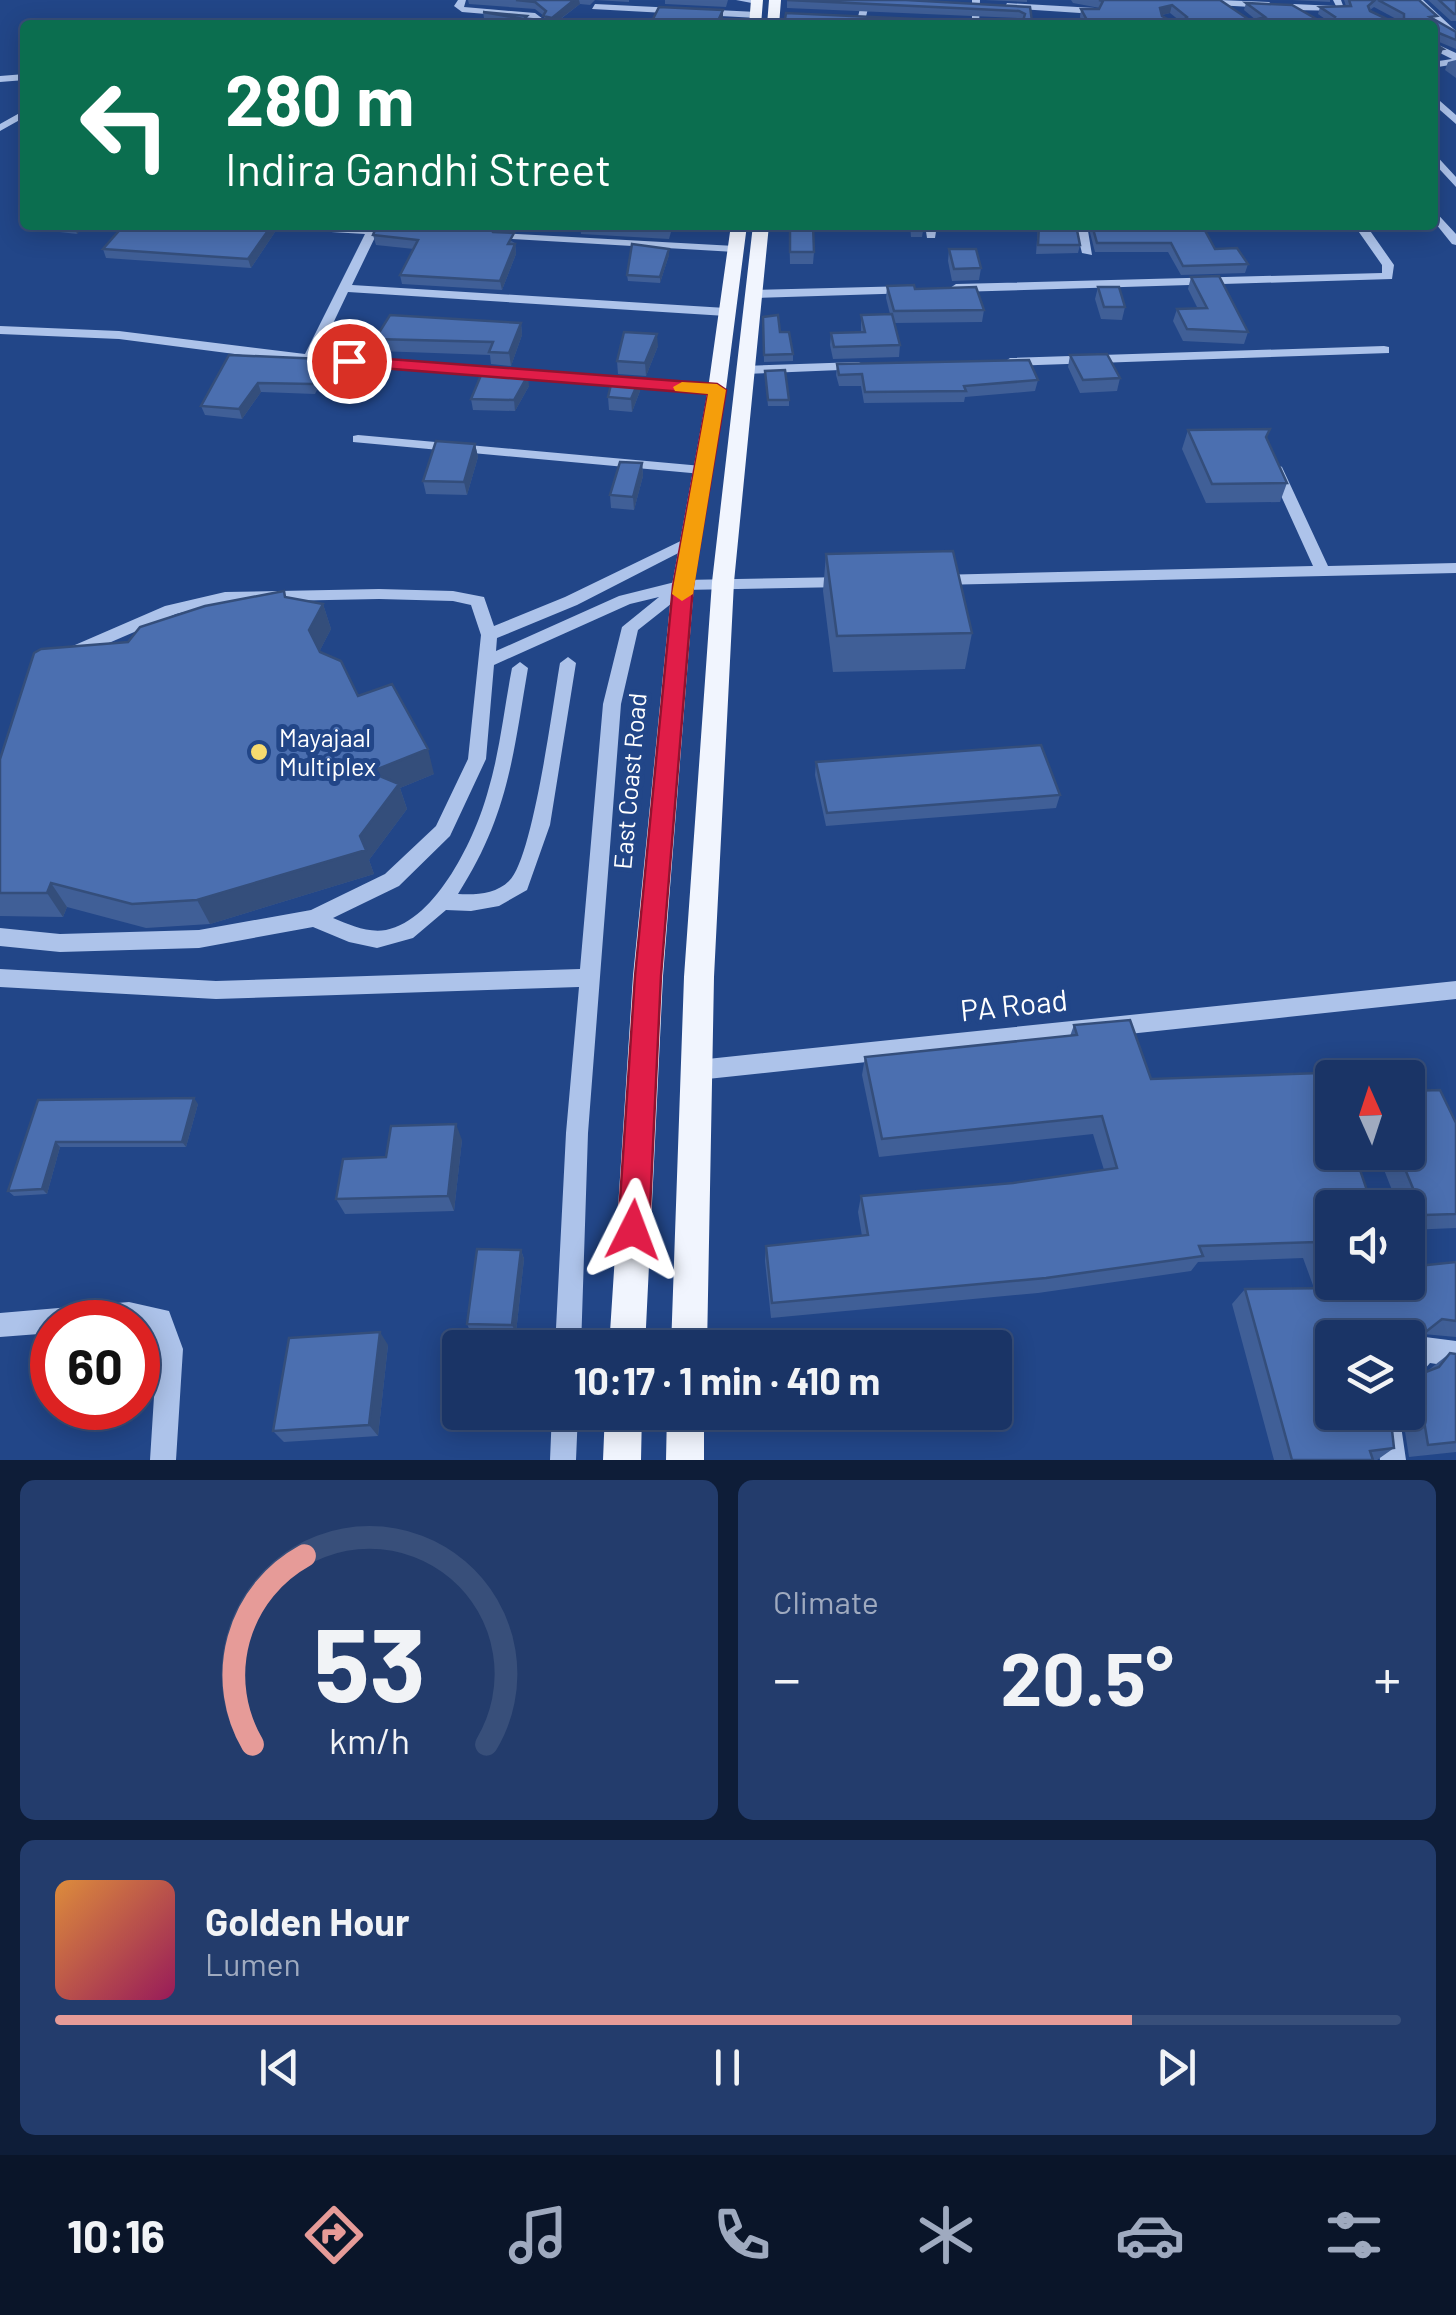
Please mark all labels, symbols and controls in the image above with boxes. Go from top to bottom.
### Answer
text: 280 m [225,56,414,140]
icon: left [60,60,190,190]
text: Indira Gandhi Street [225,141,611,195]
pin [307,319,392,404]
icon: arrive [322,334,377,389]
street label: East Coast Road [606,691,652,870]
place label: Mayajaal Multiplex [279,722,376,781]
marker: Mayajaal Multiplex [248,741,270,763]
street label: PA Road [958,980,1069,1028]
north arrow [1315,1060,1425,1170]
map controls [1315,1060,1425,1430]
position arrow [581,1178,685,1282]
button: sound [1315,1190,1425,1300]
speed limit sign: 60 [30,1300,160,1430]
button: layers [1315,1320,1425,1430]
text: 10:17 · 1 min · 410 m [574,1357,880,1403]
text: Climate [773,1582,879,1620]
text: 53 [313,1598,425,1723]
text: 20.5° [1000,1631,1174,1721]
text: − [773,1644,801,1710]
text: + [1373,1644,1401,1710]
text: km/h [329,1718,409,1761]
text: Golden Hour [205,1898,410,1944]
text: Lumen [205,1944,301,1982]
icon: previous [252,2040,307,2095]
icon: pause [700,2040,755,2095]
icon: next [1149,2040,1204,2095]
icon: directions [299,2200,369,2270]
icon: music [503,2200,573,2270]
icon: phone [707,2200,777,2270]
icon: climate [911,2200,981,2270]
icon: car [1115,2200,1185,2270]
icon: filters [1319,2200,1389,2270]
text: 10:16 [67,2208,165,2262]

